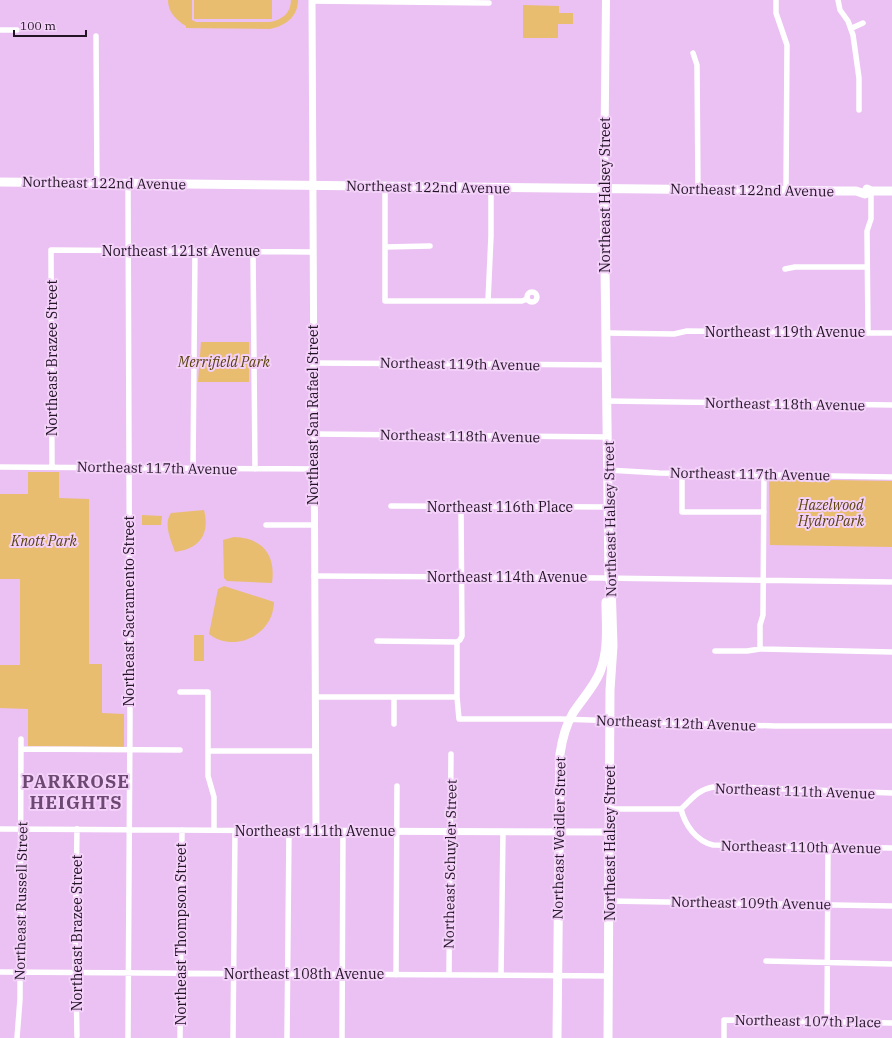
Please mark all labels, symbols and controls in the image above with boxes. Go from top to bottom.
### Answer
scale bar [14,12,86,38]
text: 100 m [20,18,56,33]
street label: Northeast Halsey Street [596,117,614,273]
street label: Northeast 122nd Avenue [22,173,186,193]
street label: Northeast 122nd Avenue [346,177,510,197]
street label: Northeast 122nd Avenue [670,180,834,200]
street label: Northeast 121st Avenue [102,242,260,260]
street label: Northeast Brazee Street [43,280,61,436]
street label: Northeast 119th Avenue [705,323,865,341]
street label: Northeast San Rafael Street [304,325,322,505]
park label: Merrifield Park [177,353,271,371]
street label: Northeast 119th Avenue [380,354,540,374]
street label: Northeast 118th Avenue [705,394,865,414]
street label: Northeast 118th Avenue [380,426,540,446]
street label: Northeast Halsey Street [600,441,620,597]
street label: Northeast 117th Avenue [77,458,237,478]
street label: Northeast 117th Avenue [670,464,830,484]
park label: Hazelwood HydroPark [797,496,865,530]
street label: Northeast 116th Place [427,498,573,516]
street label: Northeast Sacramento Street [120,515,138,707]
park label: Knott Park [10,532,78,550]
street label: Northeast 114th Avenue [427,568,587,586]
street label: Northeast 112th Avenue [596,711,756,735]
street label: Northeast Weidler Street [549,756,569,920]
street label: Northeast Halsey Street [601,765,619,921]
district label: PARKROSE HEIGHTS [22,770,130,814]
street label: Northeast Schuyler Street [440,779,460,949]
street label: Northeast 111th Avenue [715,779,875,803]
street label: Northeast Russell Street [11,821,31,981]
street label: Northeast 111th Avenue [235,822,395,840]
street label: Northeast 110th Avenue [721,837,881,857]
street label: Northeast Thompson Street [172,843,190,1025]
street label: Northeast Brazee Street [68,855,86,1011]
street label: Northeast 109th Avenue [671,893,831,913]
street label: Northeast 108th Avenue [224,965,384,983]
street label: Northeast 107th Place [735,1011,881,1031]

